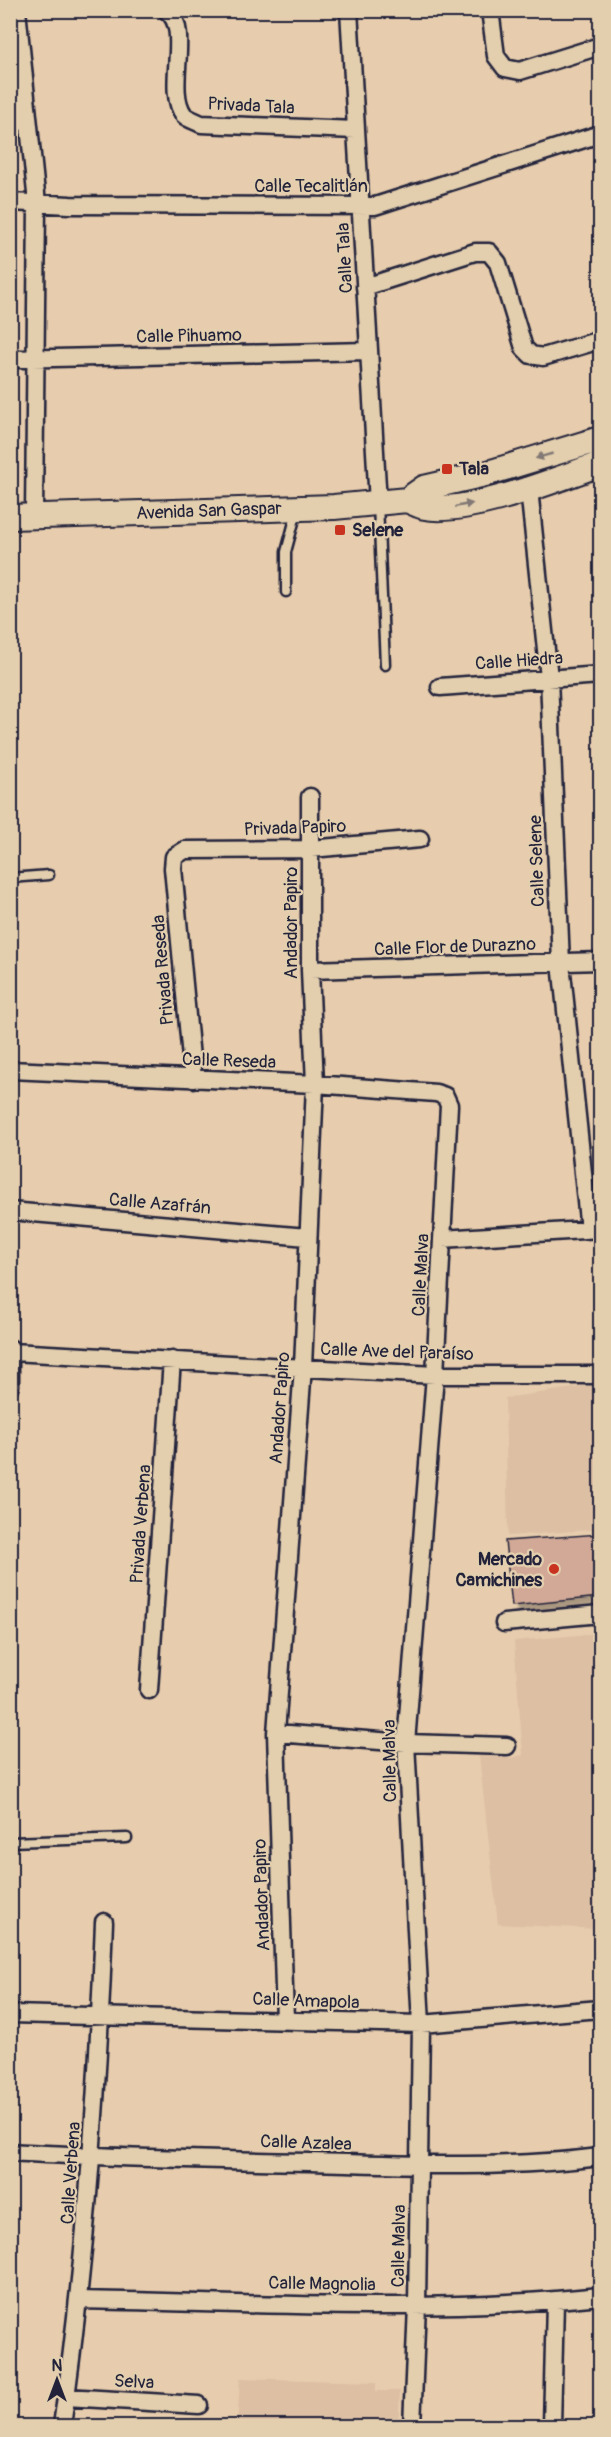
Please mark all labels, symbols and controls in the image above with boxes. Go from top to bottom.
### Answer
street label: Privada Tala [207,92,295,120]
street label: Calle Tecalitlán [254,175,368,198]
street label: Calle Tala [332,222,358,294]
street label: Calle Pihuamo [136,324,242,348]
one-way arrow [535,452,553,461]
place label: Tala [458,458,490,481]
marker: Tala [440,462,454,476]
street label: Avenida San Gaspar [136,497,283,525]
one-way arrow [455,500,474,509]
place label: Selene [352,519,404,542]
marker: Selene [333,523,347,537]
street label: Calle Hiedra [474,646,564,676]
street label: Calle Selene [524,814,550,907]
street label: Privada Papiro [243,815,347,841]
street label: Andador Papiro [280,866,303,979]
street label: Privada Reseda [147,914,179,1026]
street label: Calle Flor de Durazno [374,933,537,961]
street label: Calle Reseda [182,1048,276,1074]
street label: Calle Azafrán [108,1188,212,1220]
street label: Calle Malva [407,1233,435,1317]
street label: Calle Ave del Paraíso [320,1338,474,1366]
street label: Andador Papiro [265,1351,295,1465]
street label: Privada Verbena [125,1464,157,1584]
place label: Mercado Camichines [455,1548,543,1592]
marker: Mercado Camichines [547,1562,561,1576]
street label: Calle Malva [378,1719,402,1803]
street label: Andador Papiro [249,1838,275,1952]
street label: Calle Amapola [252,1988,360,2014]
street label: Calle Verbena [56,2121,86,2225]
street label: Calle Azalea [260,2130,352,2156]
street label: Calle Malva [387,2204,411,2288]
street label: Calle Magnolia [268,2272,376,2296]
north arrow [27,2350,87,2410]
text: N [52,2356,63,2376]
street label: Selva [113,2369,155,2395]

